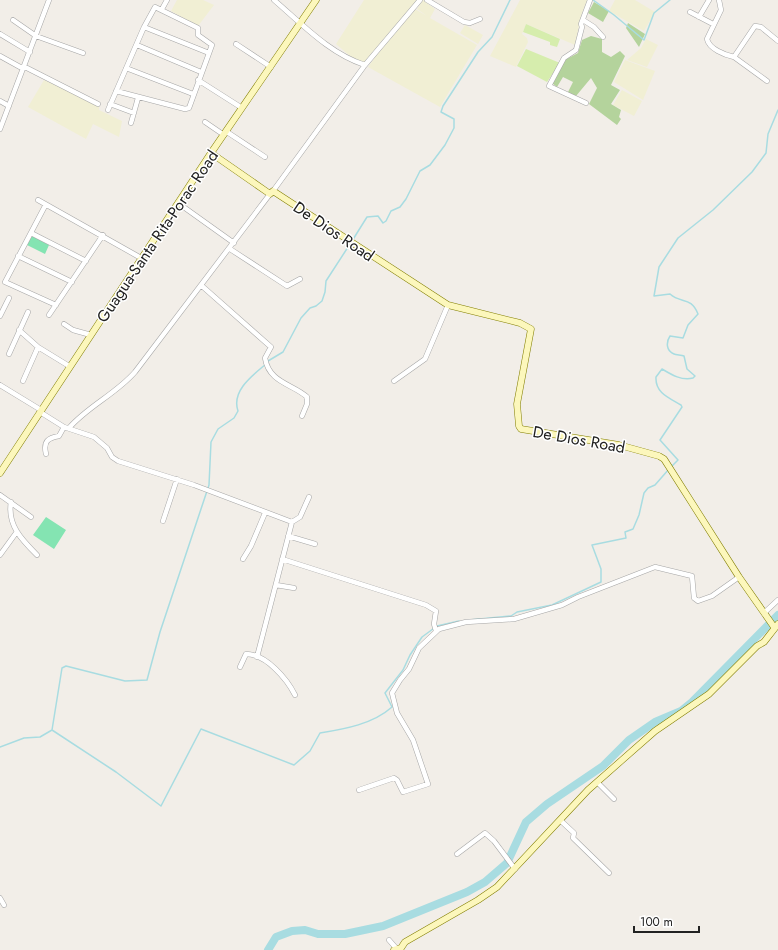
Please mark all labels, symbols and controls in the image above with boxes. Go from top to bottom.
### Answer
street label: Guagua-Santa Rita-Porac Road [91,146,224,327]
street label: De Dios Road [289,196,379,267]
street label: De Dios Road [531,420,627,459]
scale bar [634,908,699,934]
text: 100 m [640,913,673,931]

